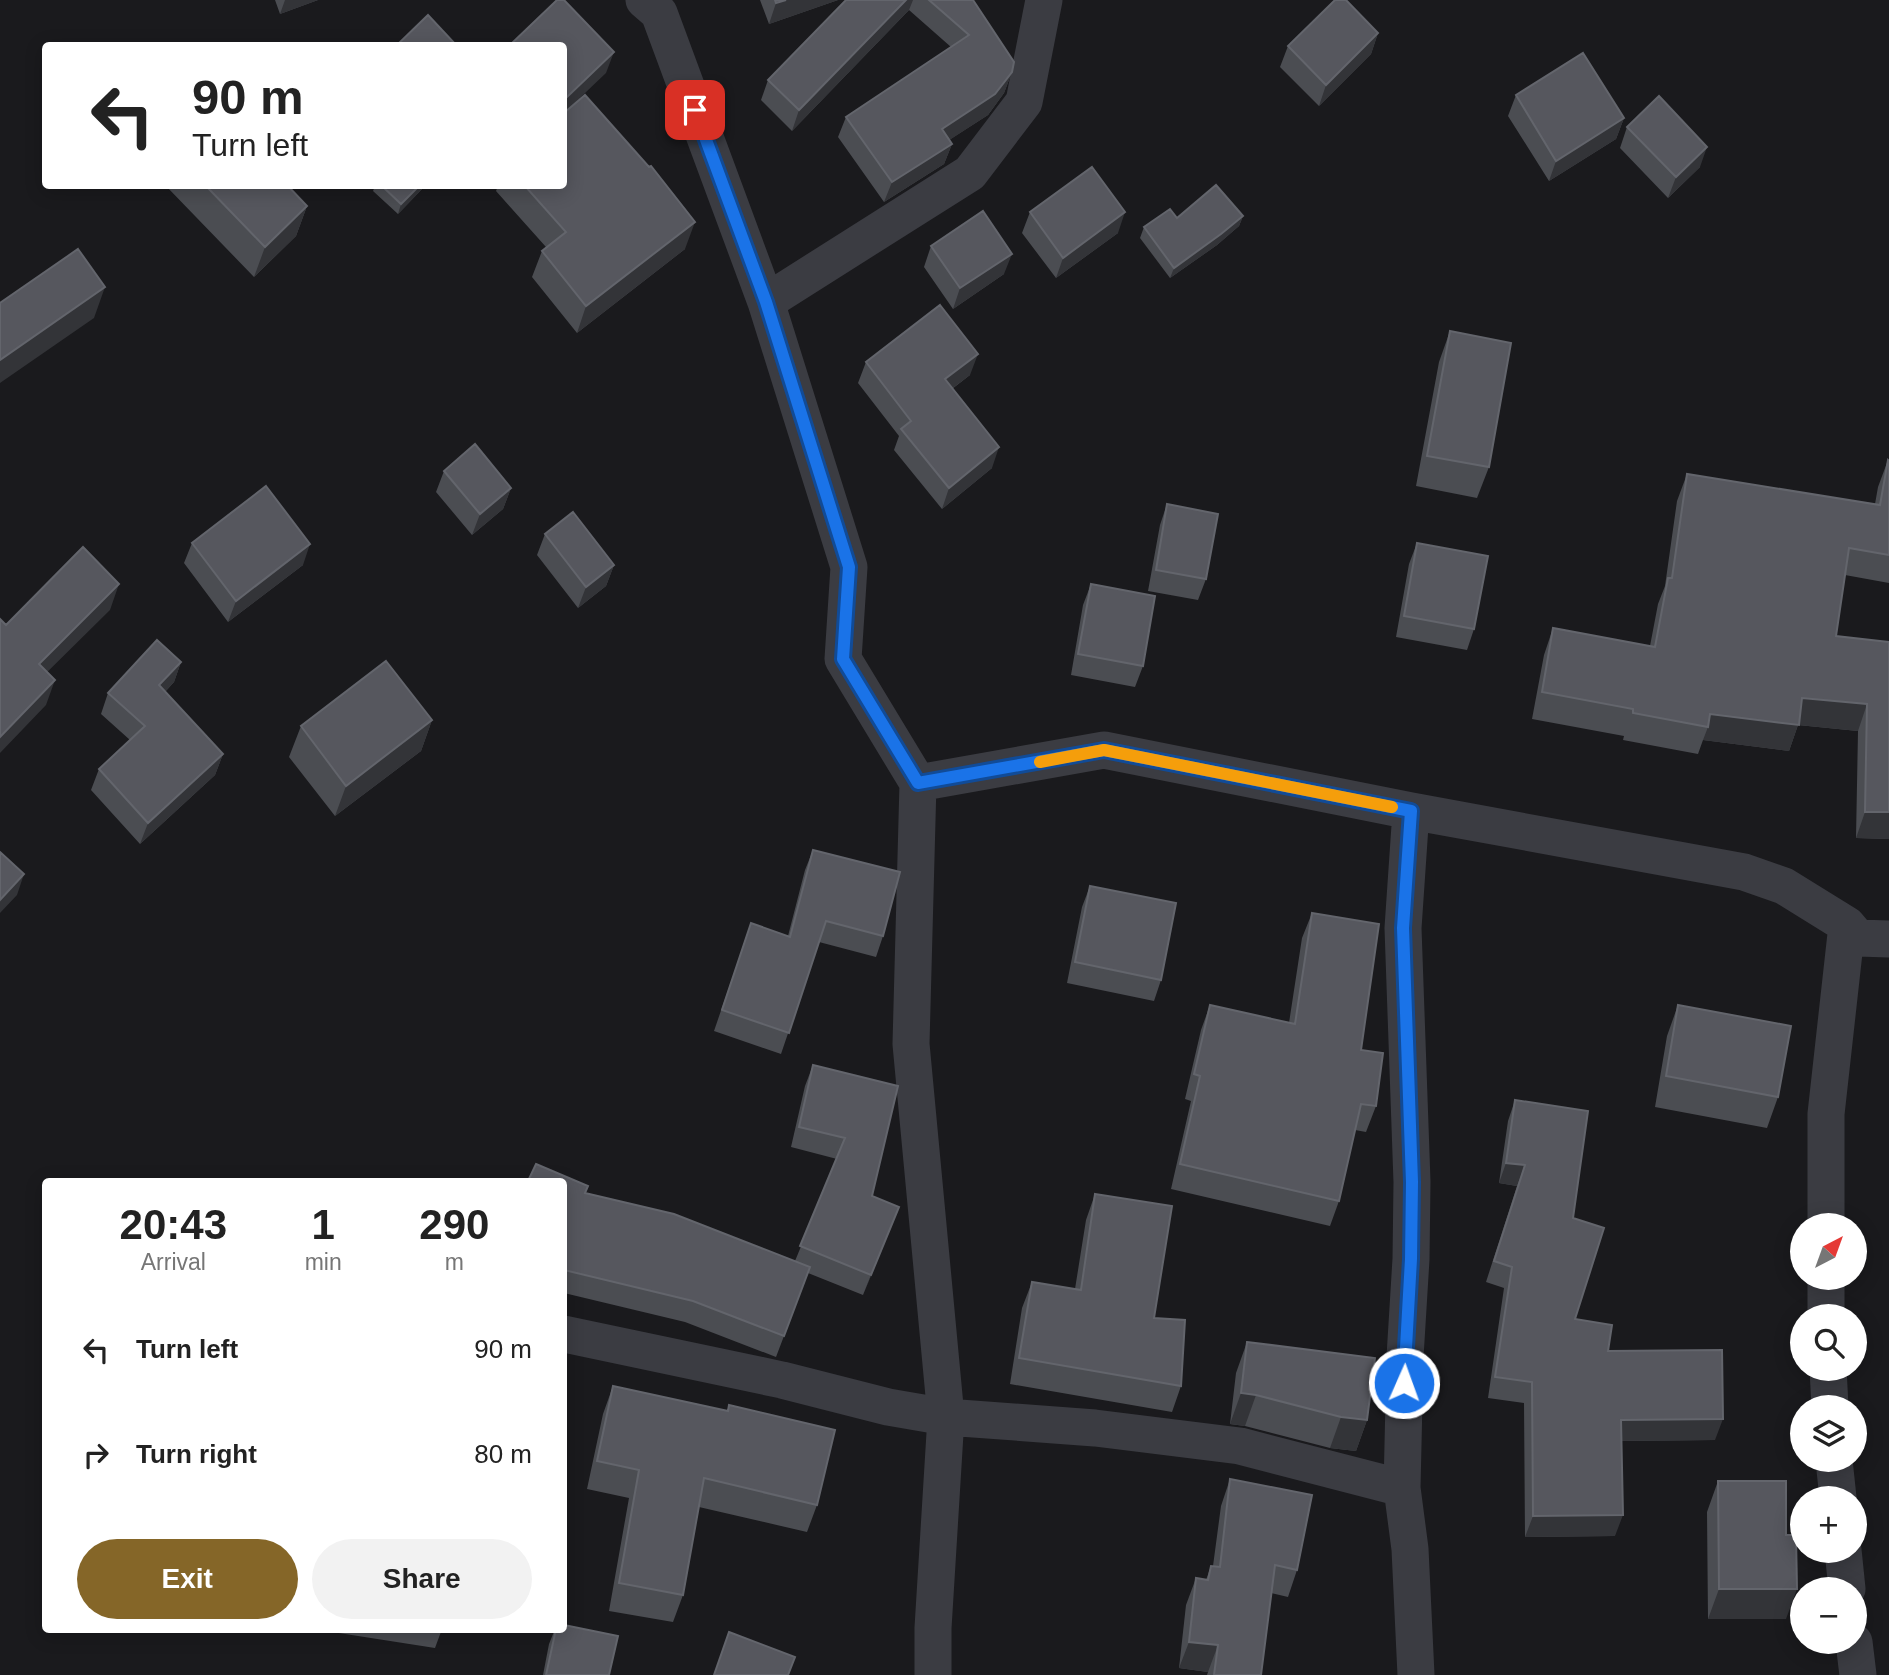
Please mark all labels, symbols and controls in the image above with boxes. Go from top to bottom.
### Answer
icon: left [77,70,168,161]
text: 90 m [192,70,304,124]
pin [665,80,725,140]
icon: arrive [676,91,714,129]
text: Turn left [192,127,308,163]
text: 20:43 [120,1201,227,1248]
text: 1 [311,1201,335,1248]
text: 290 [419,1201,489,1248]
north arrow [1790,1213,1867,1290]
map controls [1790,1213,1867,1654]
text: Arrival [141,1249,206,1275]
text: min [305,1249,342,1275]
text: m [445,1249,464,1275]
button: search [1790,1304,1867,1381]
icon: left [77,1331,115,1369]
text: Turn left [136,1334,238,1364]
text: 90 m [474,1334,532,1364]
position arrow [1367,1346,1441,1420]
button: layers [1790,1395,1867,1472]
icon: right [77,1436,115,1474]
text: Turn right [136,1439,257,1469]
text: 80 m [474,1439,532,1469]
button: + [1790,1486,1867,1563]
button: Exit [77,1539,298,1619]
button: Share [312,1539,532,1619]
button: − [1790,1577,1867,1654]

